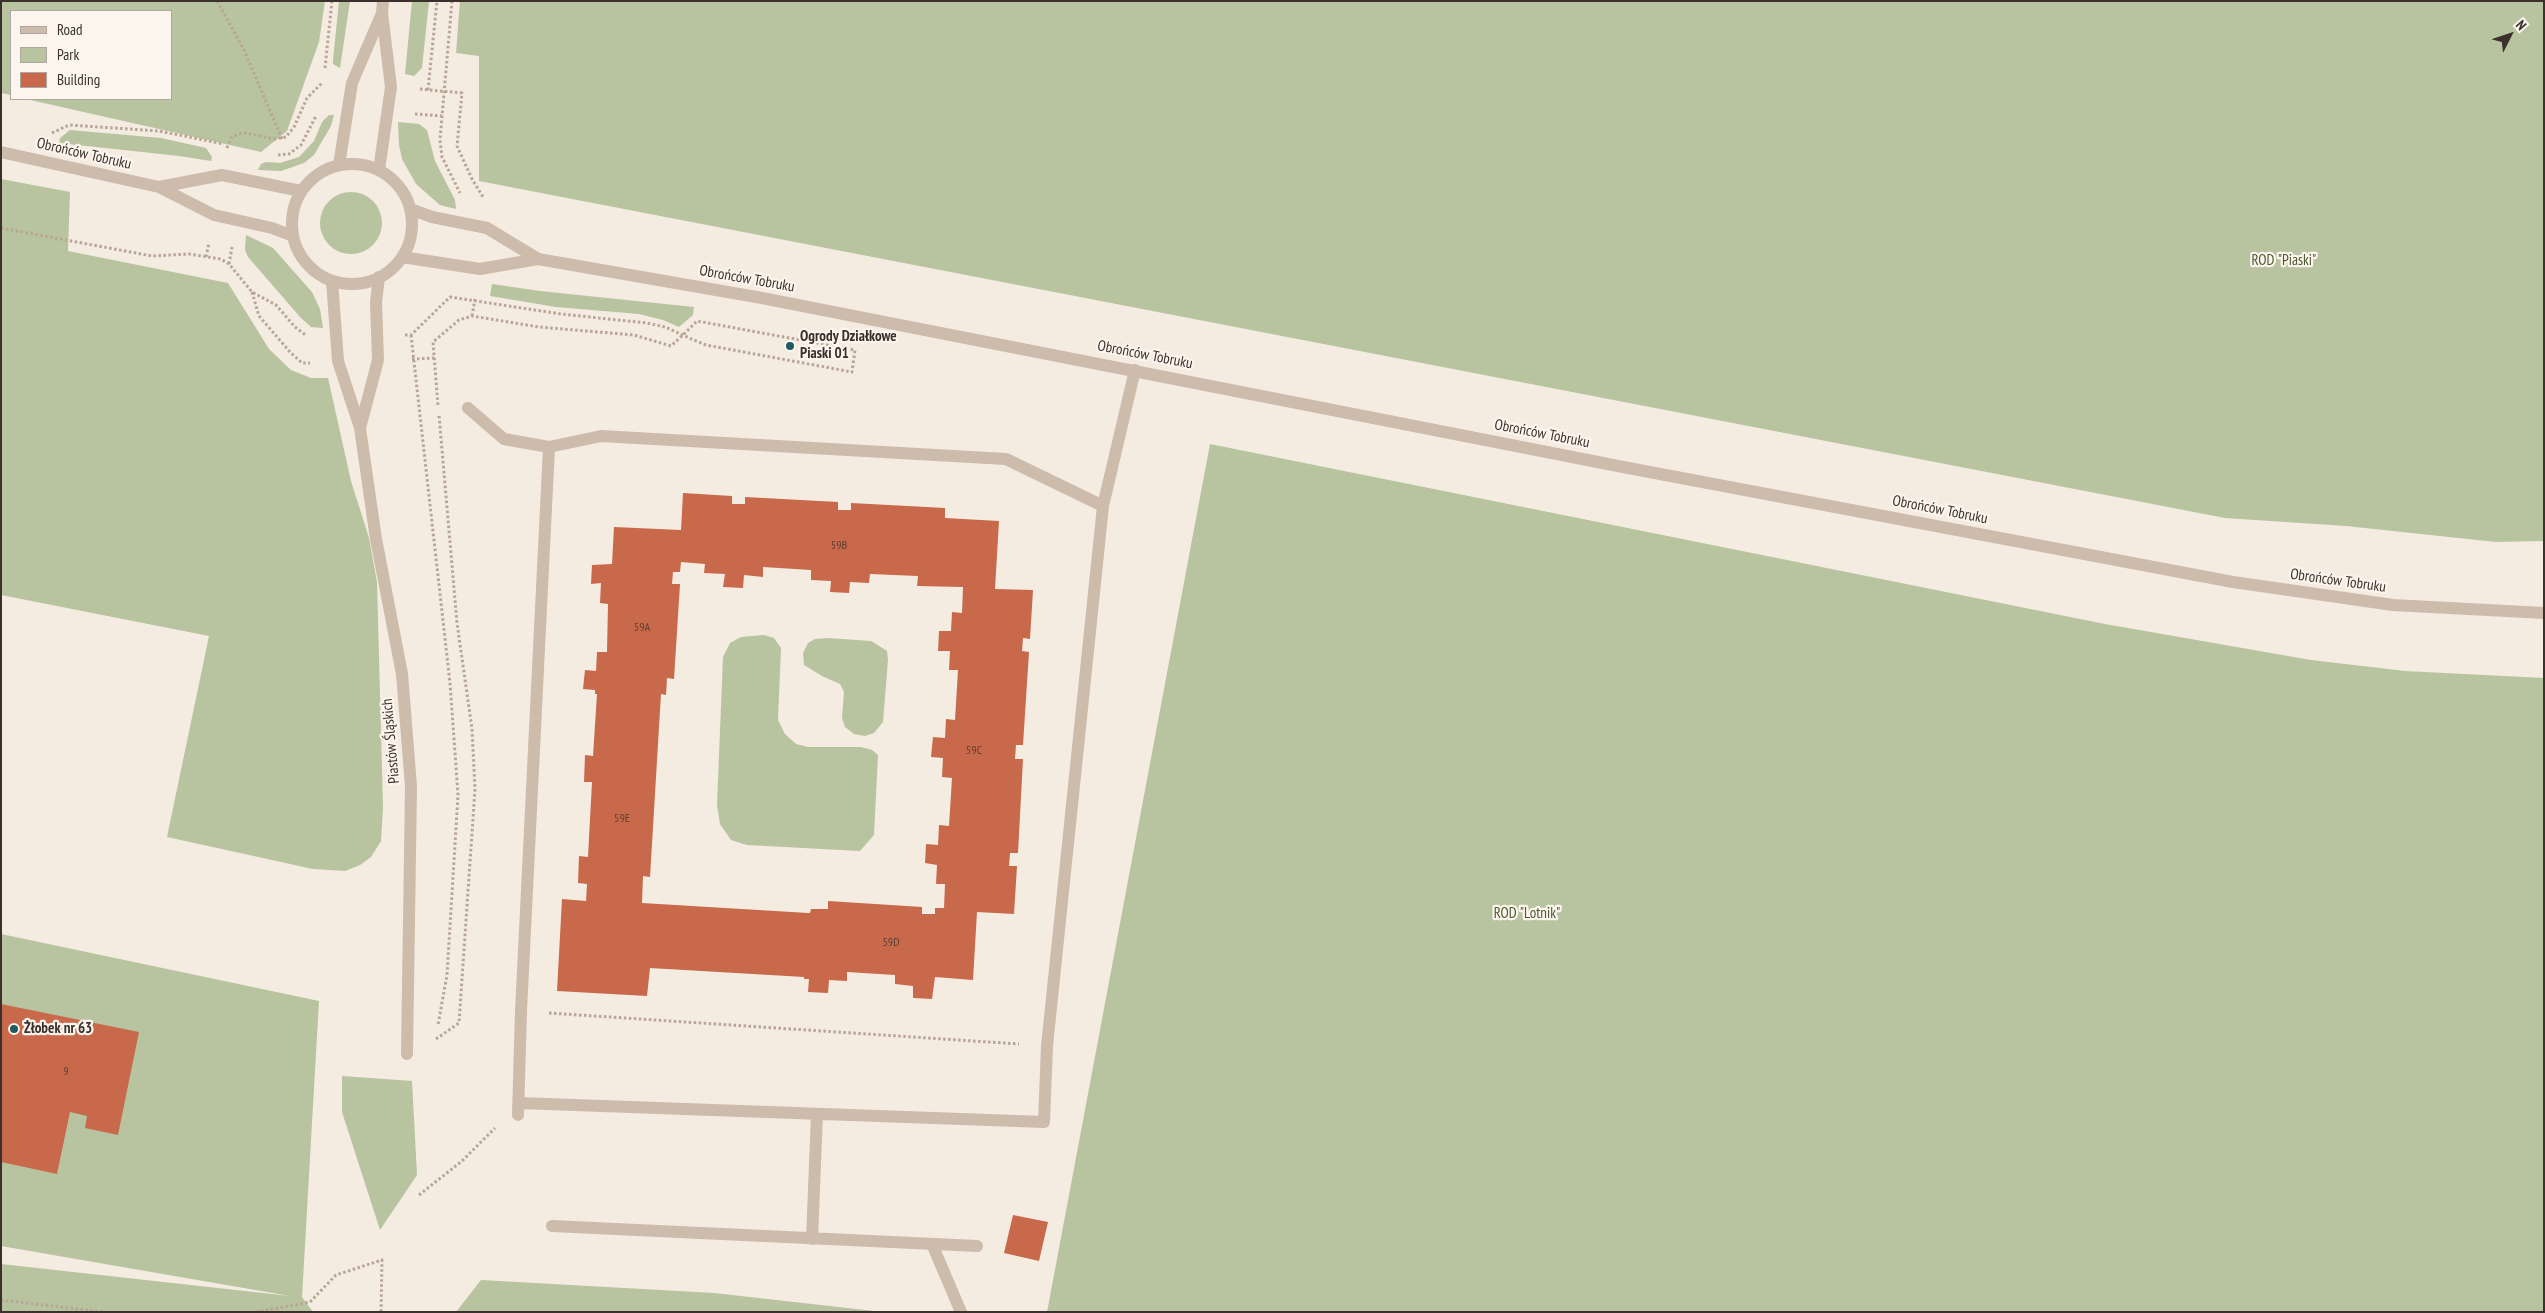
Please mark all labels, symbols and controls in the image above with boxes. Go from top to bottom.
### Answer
legend [10,10,172,100]
north arrow [2485,10,2535,60]
text: N [2512,16,2531,34]
text: Road [57,20,83,39]
text: Park [57,45,79,64]
text: Building [57,70,100,89]
street label: Obrońców Tobruku [35,134,133,174]
park label: ROD "Piaski" [2252,252,2316,270]
street label: Obrońców Tobruku [698,262,796,296]
place label: Ogrody Działkowe Piaski 01 [800,328,897,363]
street label: Obrońców Tobruku [1096,337,1194,373]
marker: Ogrody Działkowe Piaski 01 [784,340,796,352]
street label: Obrońców Tobruku [1493,416,1591,452]
street label: Obrońców Tobruku [1891,492,1989,528]
house number: 59B [831,539,847,553]
street label: Obrońców Tobruku [2289,565,2387,597]
house number: 59A [634,621,650,635]
street label: Piastów Śląskich [378,698,404,784]
house number: 59C [966,744,982,758]
house number: 59E [614,812,630,826]
park label: ROD "Lotnik" [1494,905,1560,923]
house number: 59D [882,936,900,950]
place label: Żłobek nr 63 [24,1020,92,1038]
marker: Żłobek nr 63 [8,1023,20,1035]
house number: 9 [63,1065,69,1079]

